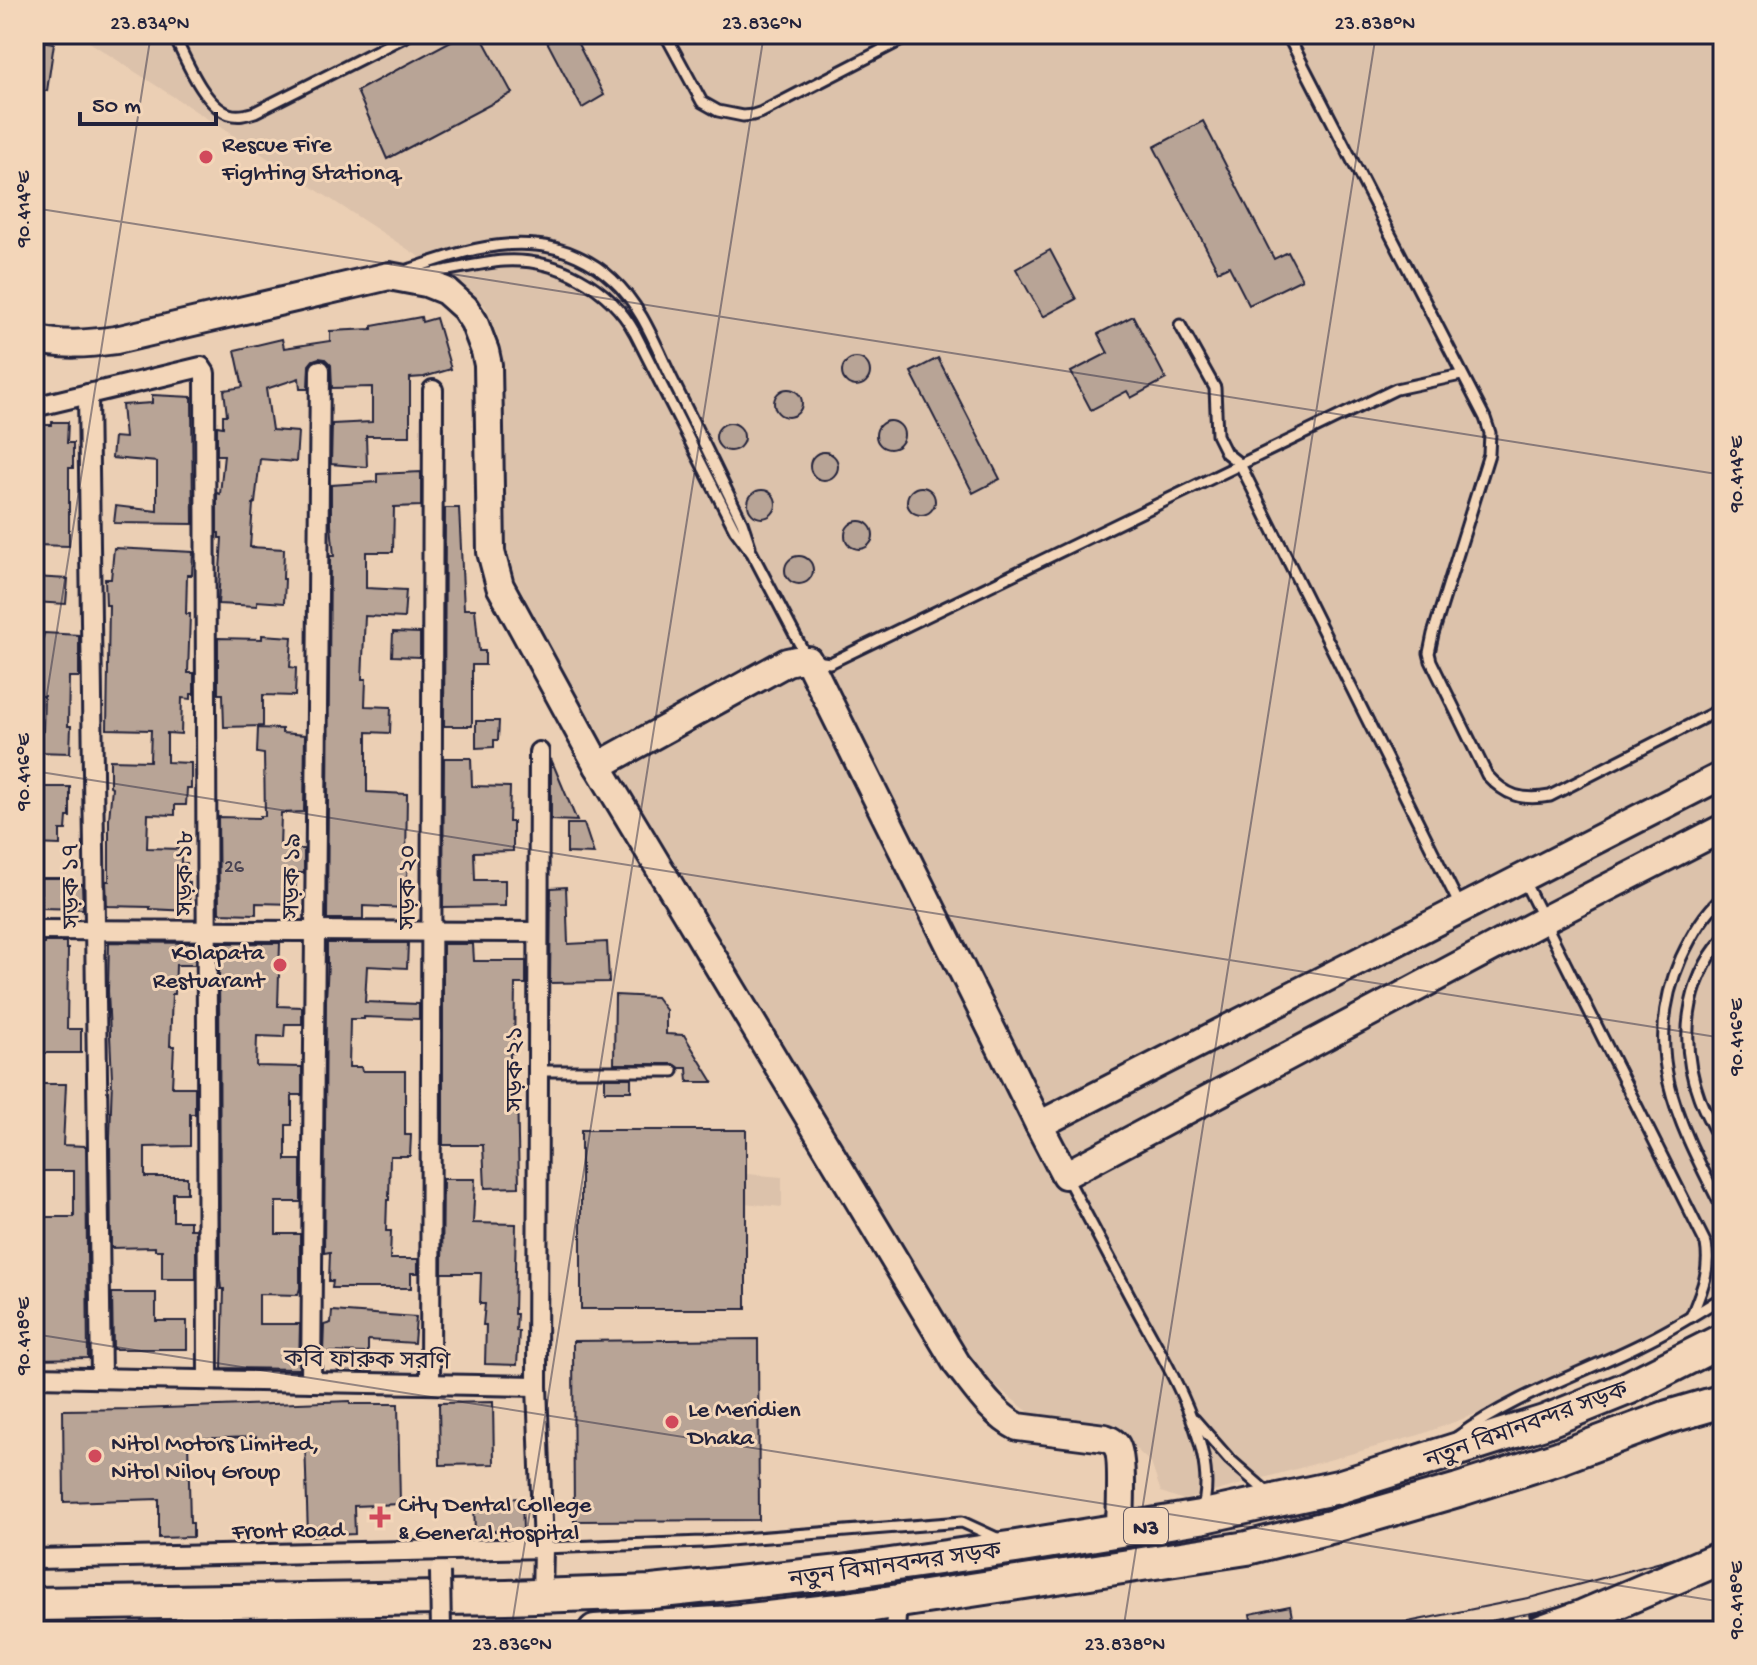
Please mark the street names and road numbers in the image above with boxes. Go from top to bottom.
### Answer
street label: সড়ক ১৮ [173,830,202,917]
street label: সড়ক ১৯ [279,833,310,920]
street label: সড়ক ১৭ [58,843,89,930]
street label: সড়ক ২০ [396,844,425,931]
street label: সড়ক ২১ [503,1026,532,1113]
street label: কবি ফারুক সরণি [282,1344,452,1378]
street label: নতুন বিমানবন্দর সড়ক [1420,1374,1633,1478]
road number: N3 [1124,1508,1168,1544]
street label: Front Road [231,1517,347,1548]
street label: নতুন বিমানবন্দর সড়ক [786,1535,1004,1597]

